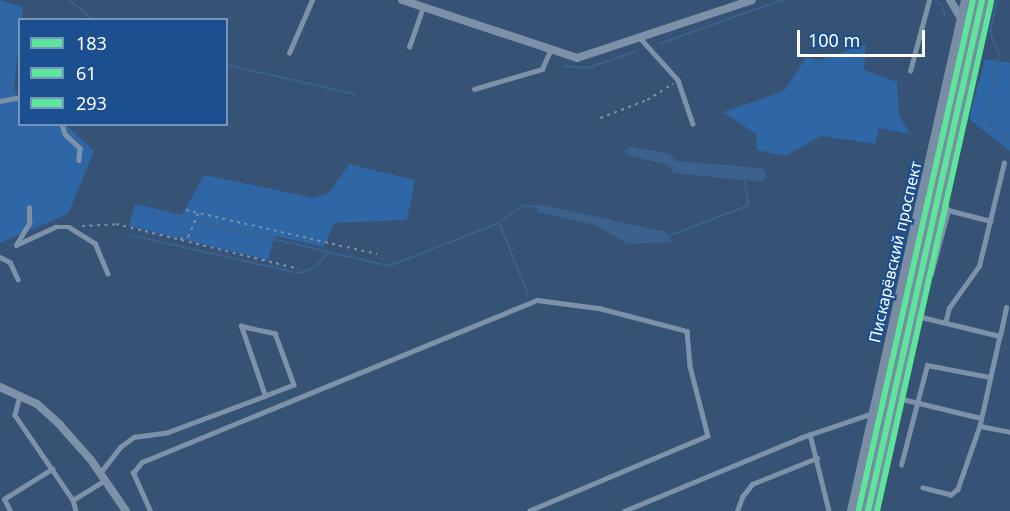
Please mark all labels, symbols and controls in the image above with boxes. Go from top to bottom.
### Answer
legend [18,18,228,126]
scale bar [800,18,928,56]
text: 100 m [808,28,860,52]
text: 183 [76,31,107,55]
text: 61 [76,61,97,85]
text: 293 [76,91,107,115]
street label: Пискарёвский проспект [865,159,925,345]

